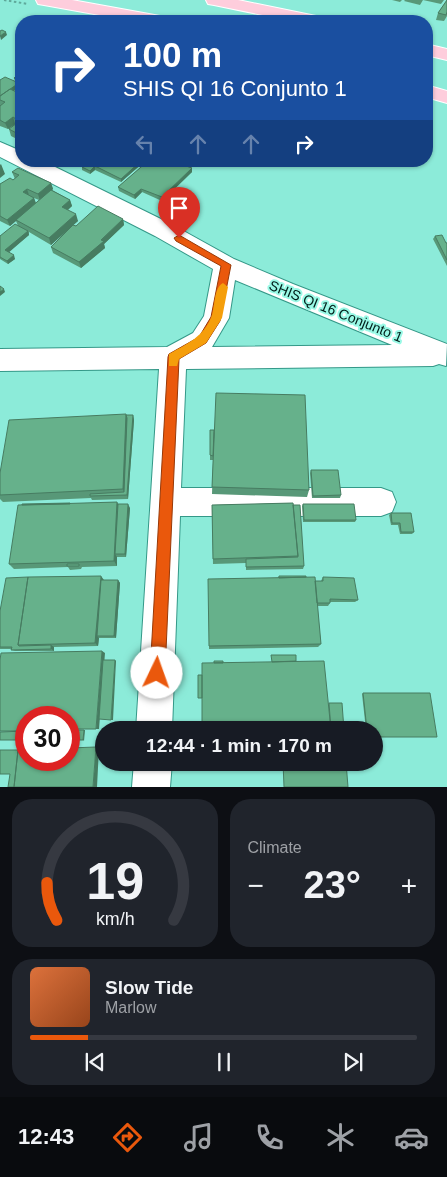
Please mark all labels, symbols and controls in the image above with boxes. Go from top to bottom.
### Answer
icon: right [40,35,105,100]
text: 100 m [123,35,222,74]
text: SHIS QI 16 Conjunto 1 [123,76,347,101]
icon: left [131,130,159,158]
icon: ahead [184,130,212,158]
icon: ahead [237,130,265,158]
icon: right [290,130,318,158]
pin [158,187,200,238]
icon: arrive [165,194,193,222]
street label: SHIS QI 16 Conjunto 1 [267,277,405,345]
position arrow [130,646,182,698]
speed limit sign: 30 [15,706,80,771]
text: 12:44 · 1 min · 170 m [146,735,332,756]
text: Climate [248,839,302,856]
text: 19 [86,852,144,910]
text: 23° [304,864,361,906]
text: − [248,870,264,901]
text: + [401,870,417,901]
text: km/h [95,909,134,929]
text: Slow Tide [105,977,193,998]
text: Marlow [105,999,157,1016]
icon: previous [81,1048,109,1076]
icon: pause [210,1048,238,1076]
icon: next [339,1048,367,1076]
icon: directions [110,1120,145,1155]
icon: music [181,1120,216,1155]
icon: phone [252,1120,287,1155]
icon: climate [323,1120,358,1155]
icon: car [394,1120,429,1155]
text: 12:43 [18,1124,74,1149]

